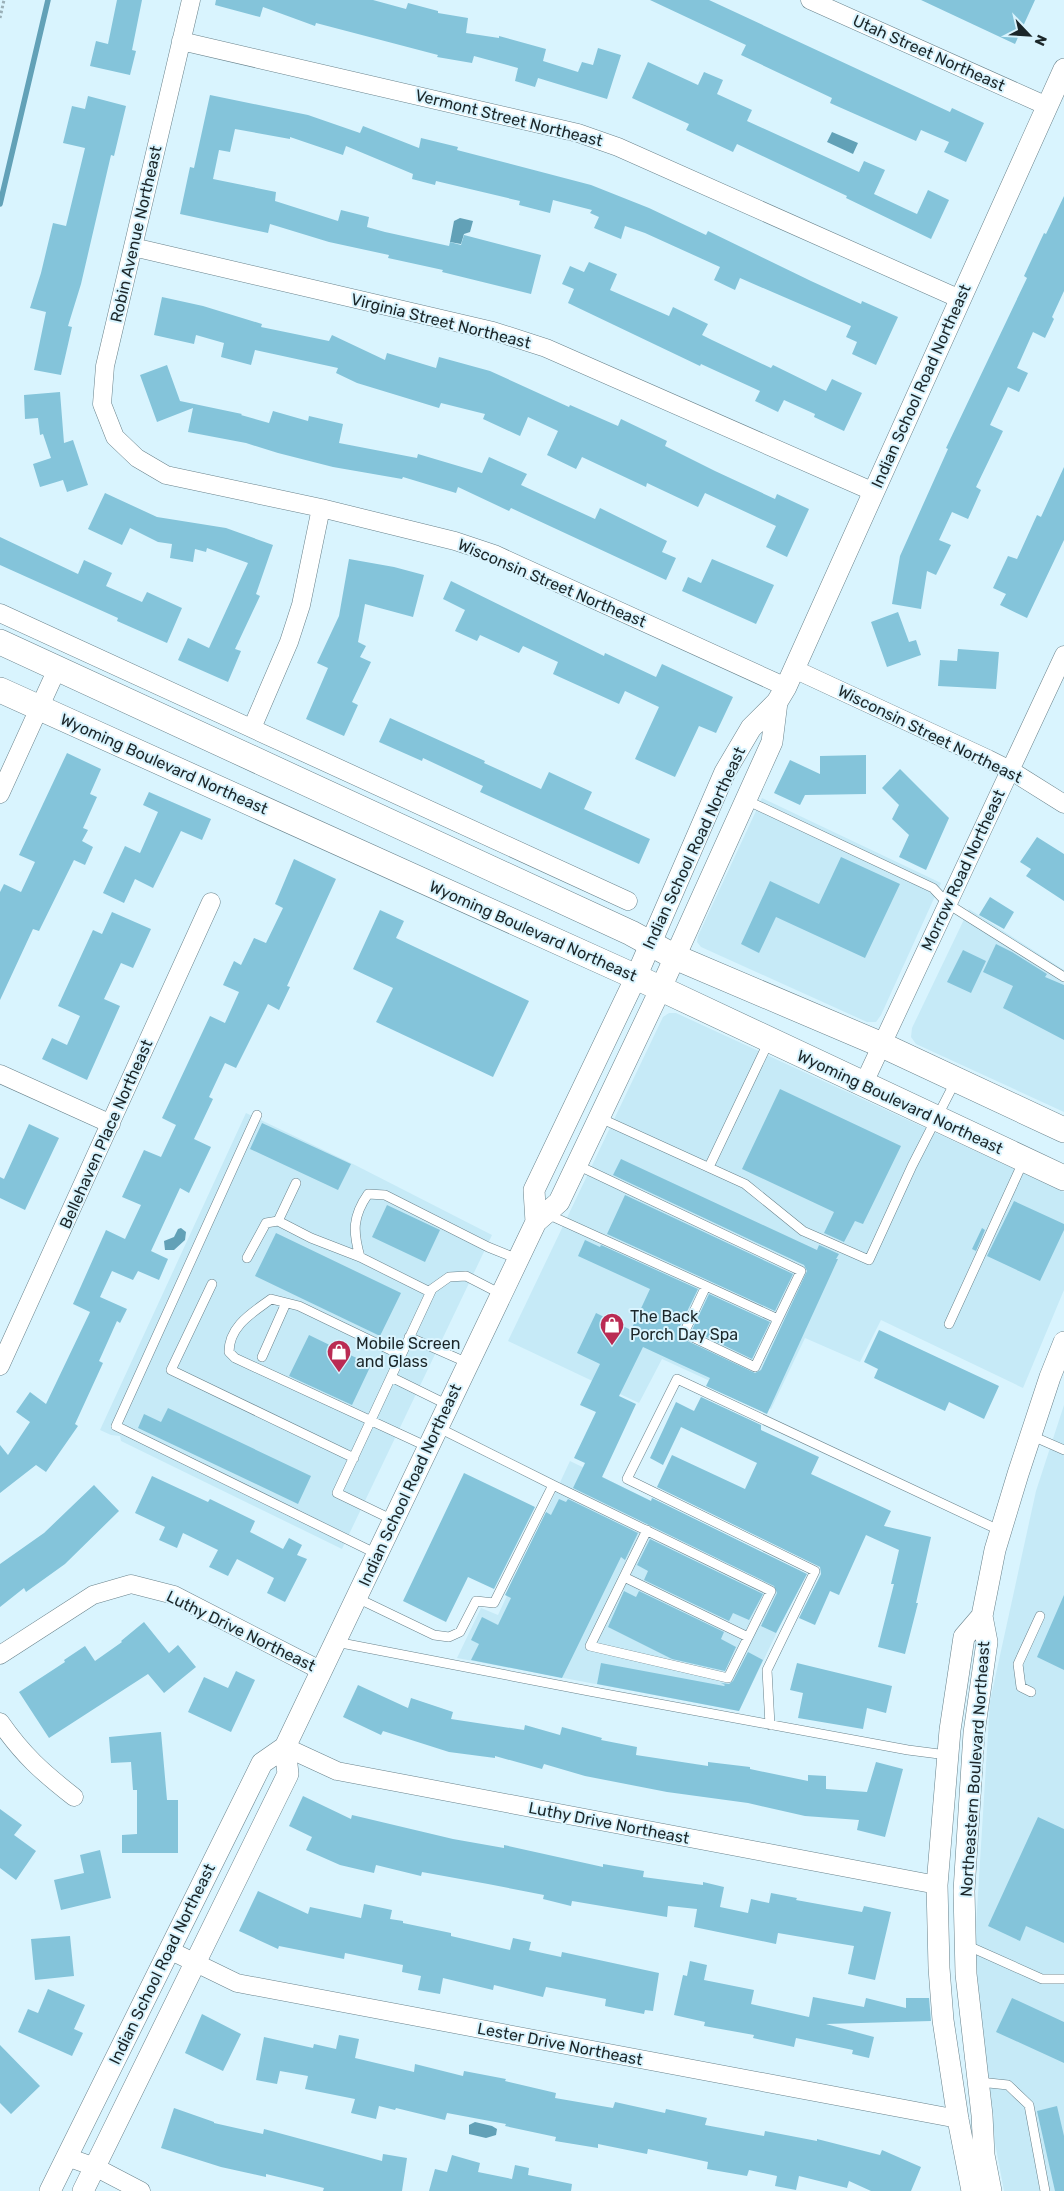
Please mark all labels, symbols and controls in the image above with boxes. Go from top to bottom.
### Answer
north arrow [1004,10,1054,60]
street label: Utah Street Northeast [850,11,1008,95]
text: N [1030,32,1050,48]
street label: Vermont Street Northeast [413,85,605,151]
street label: Robin Avenue Northeast [106,144,166,324]
street label: Indian School Road Northeast [867,281,975,491]
street label: Virginia Street Northeast [349,289,533,353]
street label: Wisconsin Street Northeast [455,535,649,631]
street label: Wisconsin Street Northeast [835,681,1025,787]
street label: Wyoming Boulevard Northeast [57,710,271,818]
street label: Indian School Road Northeast [639,744,749,952]
street label: Morrow Road Northeast [917,786,1009,954]
street label: Wyoming Boulevard Northeast [426,877,640,985]
street label: Bellehaven Place Northeast [56,1036,156,1232]
street label: Wyoming Boulevard Northeast [794,1046,1006,1158]
place label: The Back Porch Day Spa [630,1307,738,1344]
shop icon: The Back Porch Day Spa [599,1312,625,1346]
place label: Mobile Screen and Glass [356,1334,460,1371]
shop icon: Mobile Screen and Glass [326,1339,352,1373]
street label: Indian School Road Northeast [355,1381,465,1589]
street label: Luthy Drive Northeast [163,1587,319,1675]
street label: Northeastern Boulevard Northeast [957,1640,993,1898]
street label: Luthy Drive Northeast [527,1798,691,1848]
street label: Indian School Road Northeast [105,1861,219,2067]
street label: Lester Drive Northeast [476,2019,644,2069]

